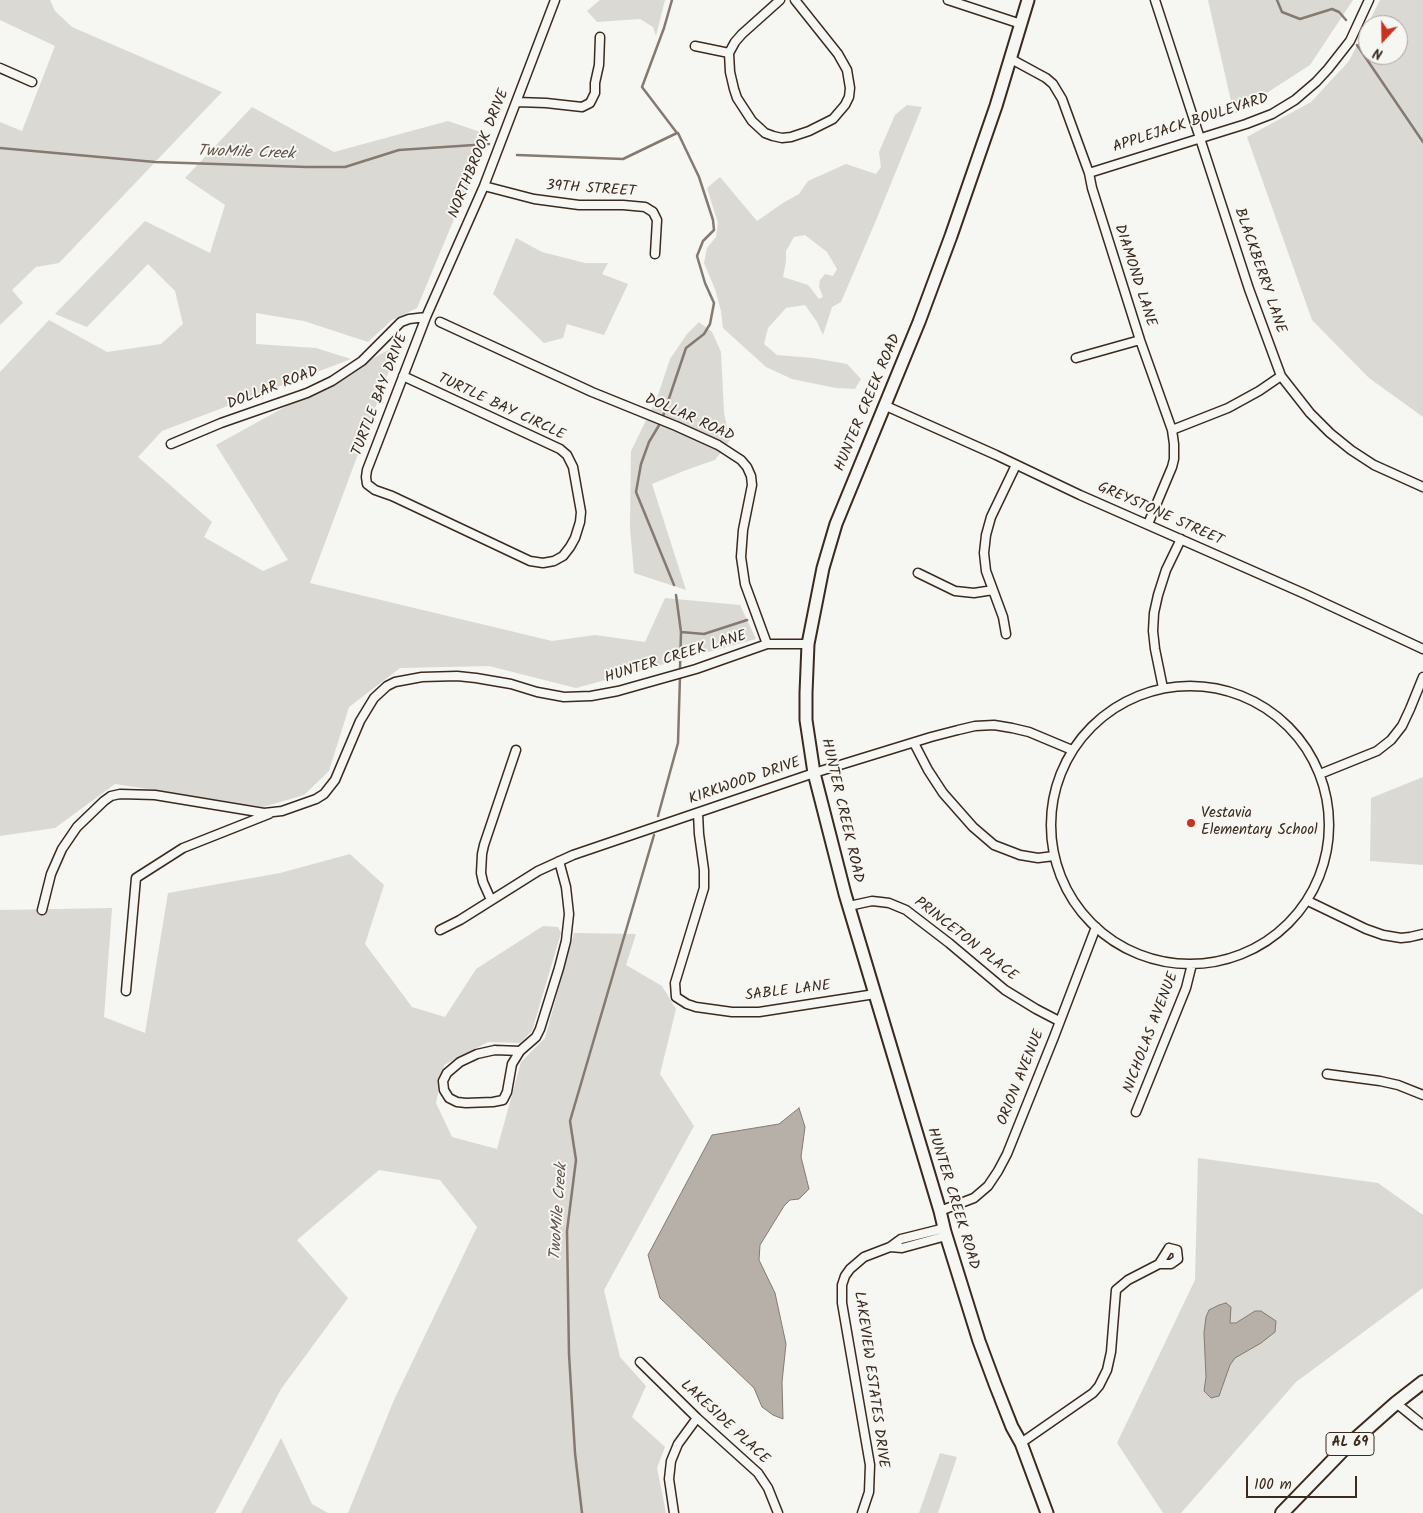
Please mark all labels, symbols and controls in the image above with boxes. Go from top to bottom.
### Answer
north arrow [1358,15,1408,65]
text: N [1370,41,1386,65]
street label: NORTHBROOK DRIVE [446,87,514,221]
street label: APPLEJACK BOULEVARD [1111,90,1271,158]
water label: TwoMile Creek [197,143,295,165]
street label: 39TH STREET [545,178,637,202]
street label: BLACKBERRY LANE [1229,206,1289,336]
street label: DIAMOND LANE [1109,223,1159,329]
street label: TURTLE BAY DRIVE [349,331,413,459]
street label: HUNTER CREEK ROAD [832,332,906,474]
street label: DOLLAR ROAD [225,363,321,415]
street label: TURTLE BAY CIRCLE [434,371,568,445]
street label: DOLLAR ROAD [642,391,736,447]
street label: GREYSTONE STREET [1094,479,1226,551]
street label: HUNTER CREEK LANE [603,628,749,688]
street label: HUNTER CREEK ROAD [816,737,866,885]
street label: KIRKWOOD DRIVE [687,754,803,810]
place label: Vestavia Elementary School [1201,805,1318,840]
marker: Vestavia Elementary School [1185,817,1197,829]
street label: PRINCETON PLACE [910,894,1020,986]
street label: NICHOLAS AVENUE [1121,970,1183,1096]
street label: SABLE LANE [744,978,832,1006]
street label: ORION AVENUE [995,1027,1049,1129]
street label: HUNTER CREEK ROAD [922,1126,982,1272]
water label: TwoMile Creek [547,1163,573,1261]
street label: LAKEVIEW ESTATES DRIVE [849,1290,891,1470]
street label: LAKESIDE PLACE [676,1377,772,1469]
road number: AL 69 [1326,1432,1374,1456]
scale bar [1248,1466,1359,1498]
text: 100 m [1254,1473,1292,1497]

